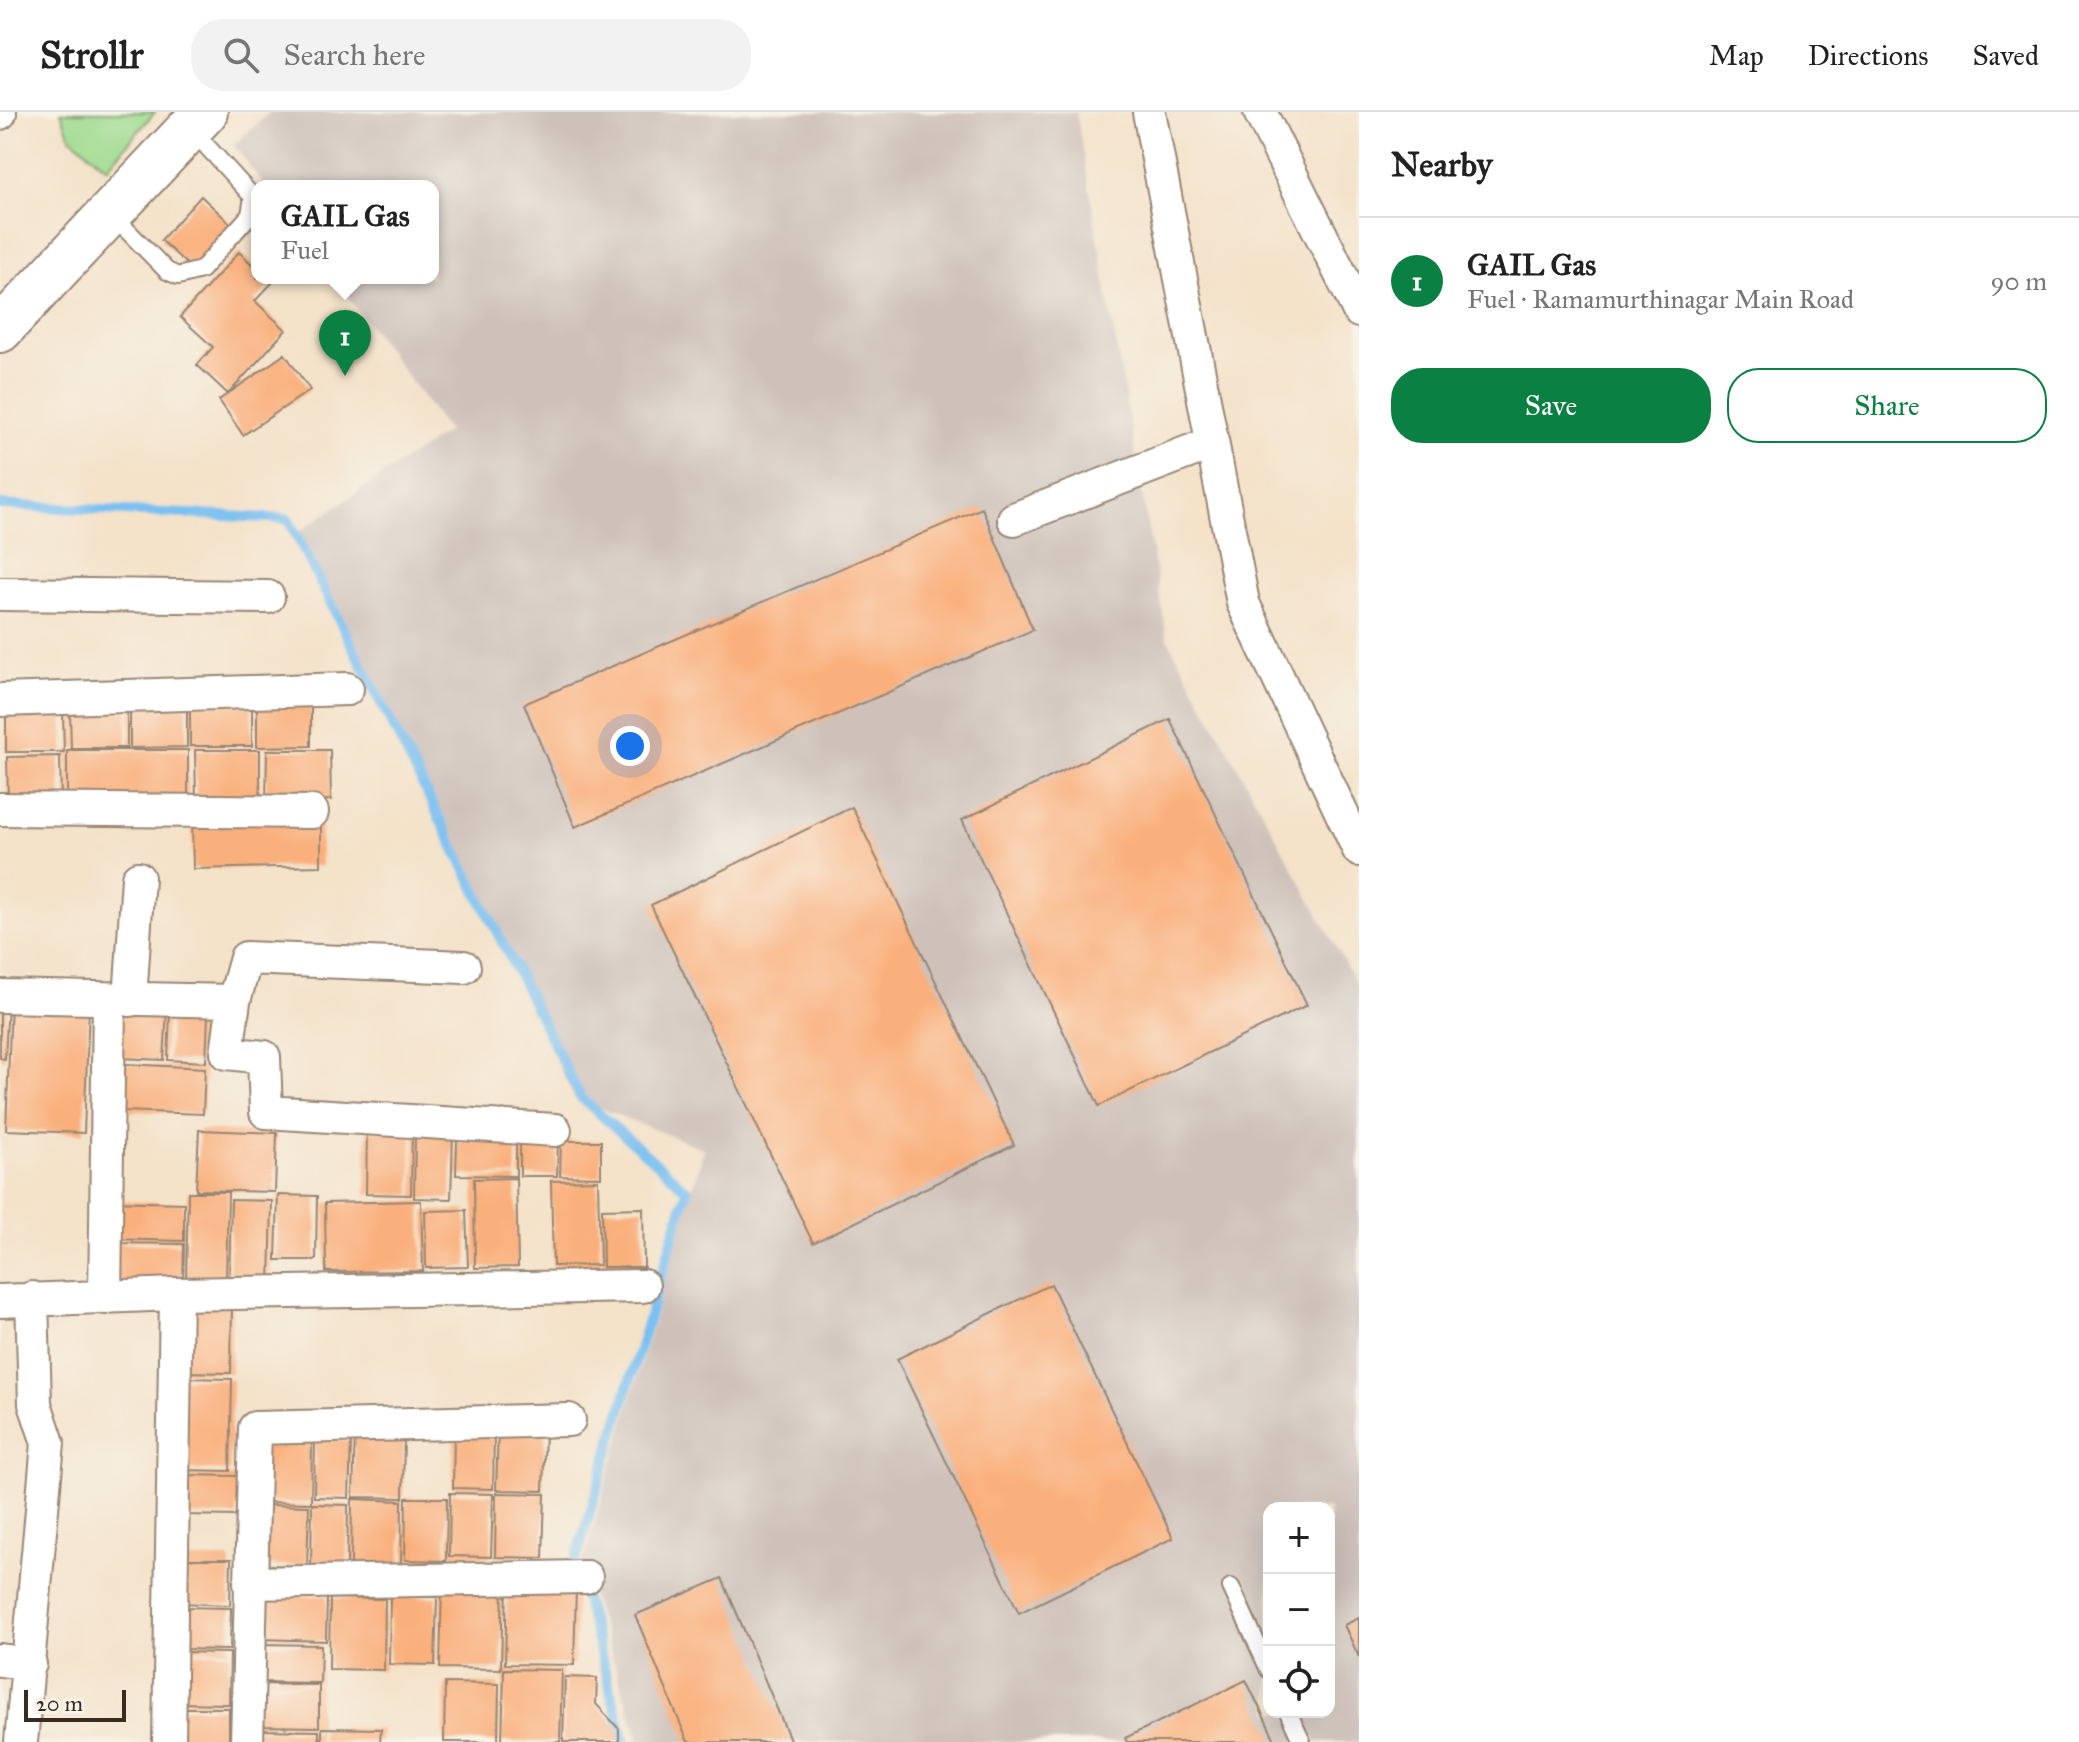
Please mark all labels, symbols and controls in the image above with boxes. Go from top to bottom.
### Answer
search box [191,19,751,91]
text: Strollr [40,32,143,78]
icon: search [219,33,263,77]
text: Search here [283,37,425,73]
text: Map [1709,38,1764,73]
text: Directions [1808,38,1929,73]
text: Saved [1973,38,2039,73]
text: Nearby [1391,144,1493,185]
popup [251,180,439,284]
text: GAIL Gas [280,198,410,234]
text: Fuel [280,234,329,266]
text: GAIL Gas [1467,247,1596,283]
text: 1 [1412,265,1422,297]
text: 90 m [1990,265,2047,297]
text: Fuel · Ramamurthinagar Main Road [1467,283,1854,315]
pin: 1 [319,310,371,376]
button: Save [1391,368,1711,443]
button: Share [1727,368,2047,443]
your location [610,726,650,766]
map controls [1263,1502,1335,1718]
button: + [1263,1502,1335,1574]
button: − [1263,1574,1335,1646]
button: locate [1263,1646,1335,1718]
scale bar [24,1686,126,1722]
text: 20 m [36,1690,83,1717]

